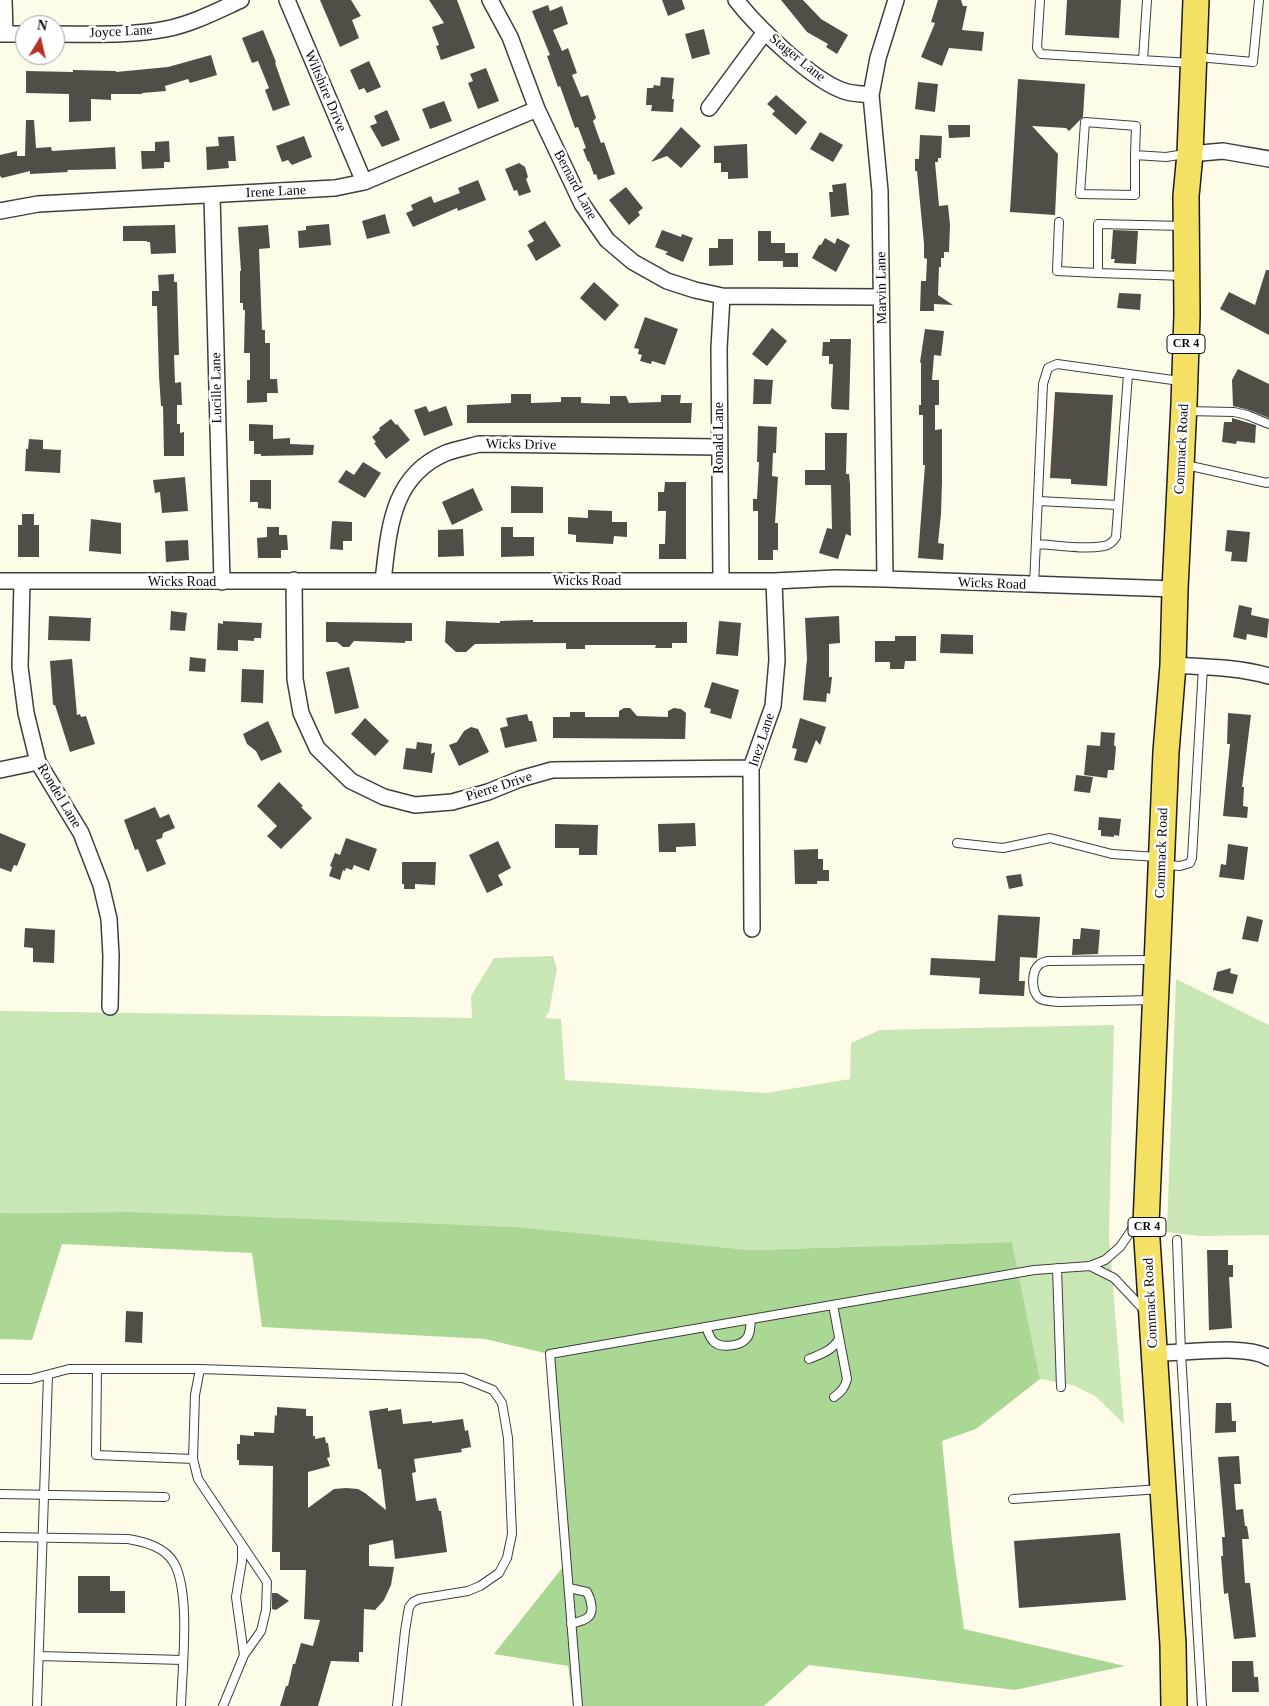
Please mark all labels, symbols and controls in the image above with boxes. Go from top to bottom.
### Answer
north arrow [15,15,65,65]
text: N [36,17,48,34]
street label: Joyce Lane [89,22,153,42]
street label: Stager Lane [766,30,828,86]
street label: Wiltshire Drive [300,48,350,134]
street label: Bernard Lane [550,147,600,223]
street label: Irene Lane [245,182,307,202]
street label: Marvin Lane [873,252,891,324]
road number: CR 4 [1167,334,1205,354]
street label: Lucille Lane [208,352,226,424]
street label: Ronald Lane [711,402,727,474]
street label: Commack Road [1171,403,1193,495]
street label: Wicks Drive [486,436,556,454]
street label: Wicks Road [553,573,621,589]
street label: Wicks Road [148,574,216,590]
street label: Wicks Road [958,574,1026,594]
street label: Inez Lane [745,711,779,769]
street label: Rondel Lane [33,761,85,831]
street label: Pierre Drive [464,768,534,806]
street label: Commack Road [1152,807,1172,899]
road number: CR 4 [1128,1218,1166,1236]
street label: Commack Road [1140,1257,1162,1349]

